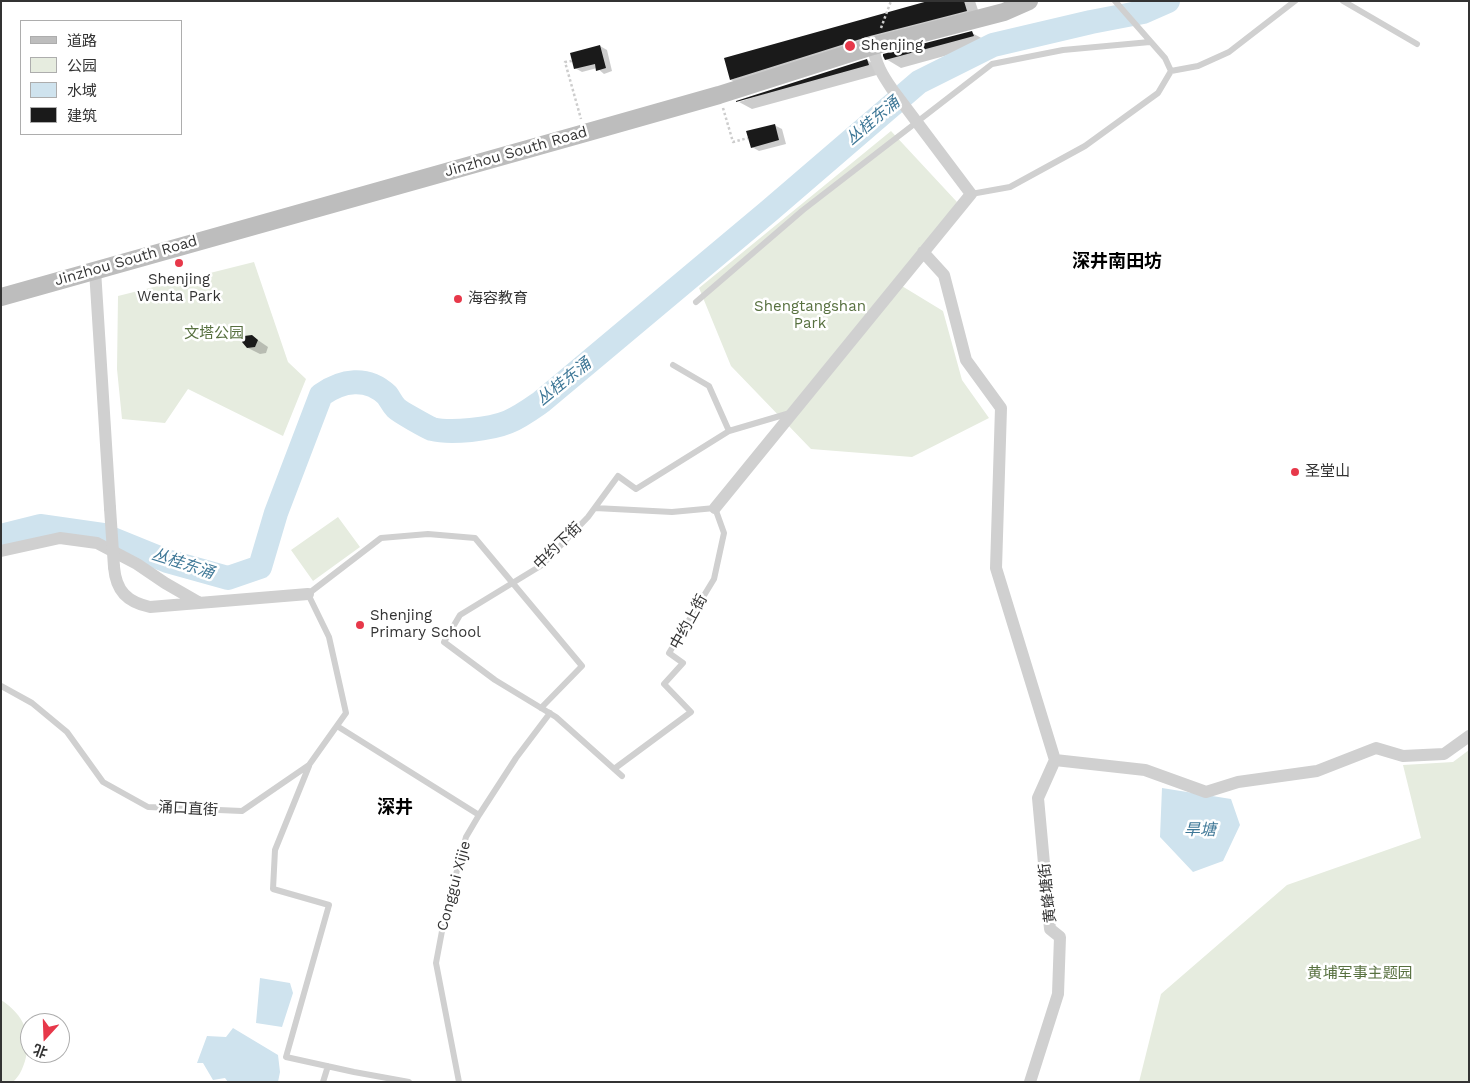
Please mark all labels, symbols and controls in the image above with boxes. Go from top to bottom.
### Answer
legend [20,20,182,135]
text: 道路 [67,32,97,50]
place label: Shenjing [861,37,923,55]
marker: Shenjing [843,39,857,53]
text: 公园 [67,57,97,75]
text: 水域 [67,82,97,100]
water label: 丛桂东涌 [842,93,904,149]
text: 建筑 [67,107,97,125]
street label: Jinzhou South Road [443,123,589,181]
street label: Jinzhou South Road [53,232,199,290]
district label: 深井南田坊 [1072,251,1162,273]
marker: Shenjing Wenta Park [173,257,185,269]
place label: Shenjing Wenta Park [137,271,221,306]
place label: 海容教育 [468,290,528,308]
marker: 海容教育 [452,293,464,305]
park label: Shengtangshan Park [754,298,866,333]
park label: 文塔公园 [184,325,244,343]
water label: 丛桂东涌 [533,354,595,410]
place label: 圣堂山 [1305,463,1350,481]
marker: 圣堂山 [1289,466,1301,478]
street label: 中约下街 [530,519,586,573]
water label: 丛桂东涌 [150,545,216,583]
street label: 中约上街 [667,591,711,653]
place label: Shenjing Primary School [370,607,481,642]
marker: Shenjing Primary School [354,619,366,631]
district label: 深井 [377,797,413,819]
street label: 涌口直街 [158,798,218,820]
water label: 旱塘 [1184,820,1216,840]
street label: Conggui Xijie [433,839,475,933]
street label: 黄蜂塘街 [1036,862,1060,924]
park label: 黄埔军事主题园 [1308,965,1412,983]
north arrow [20,1013,70,1063]
text: 北 [31,1041,50,1061]

